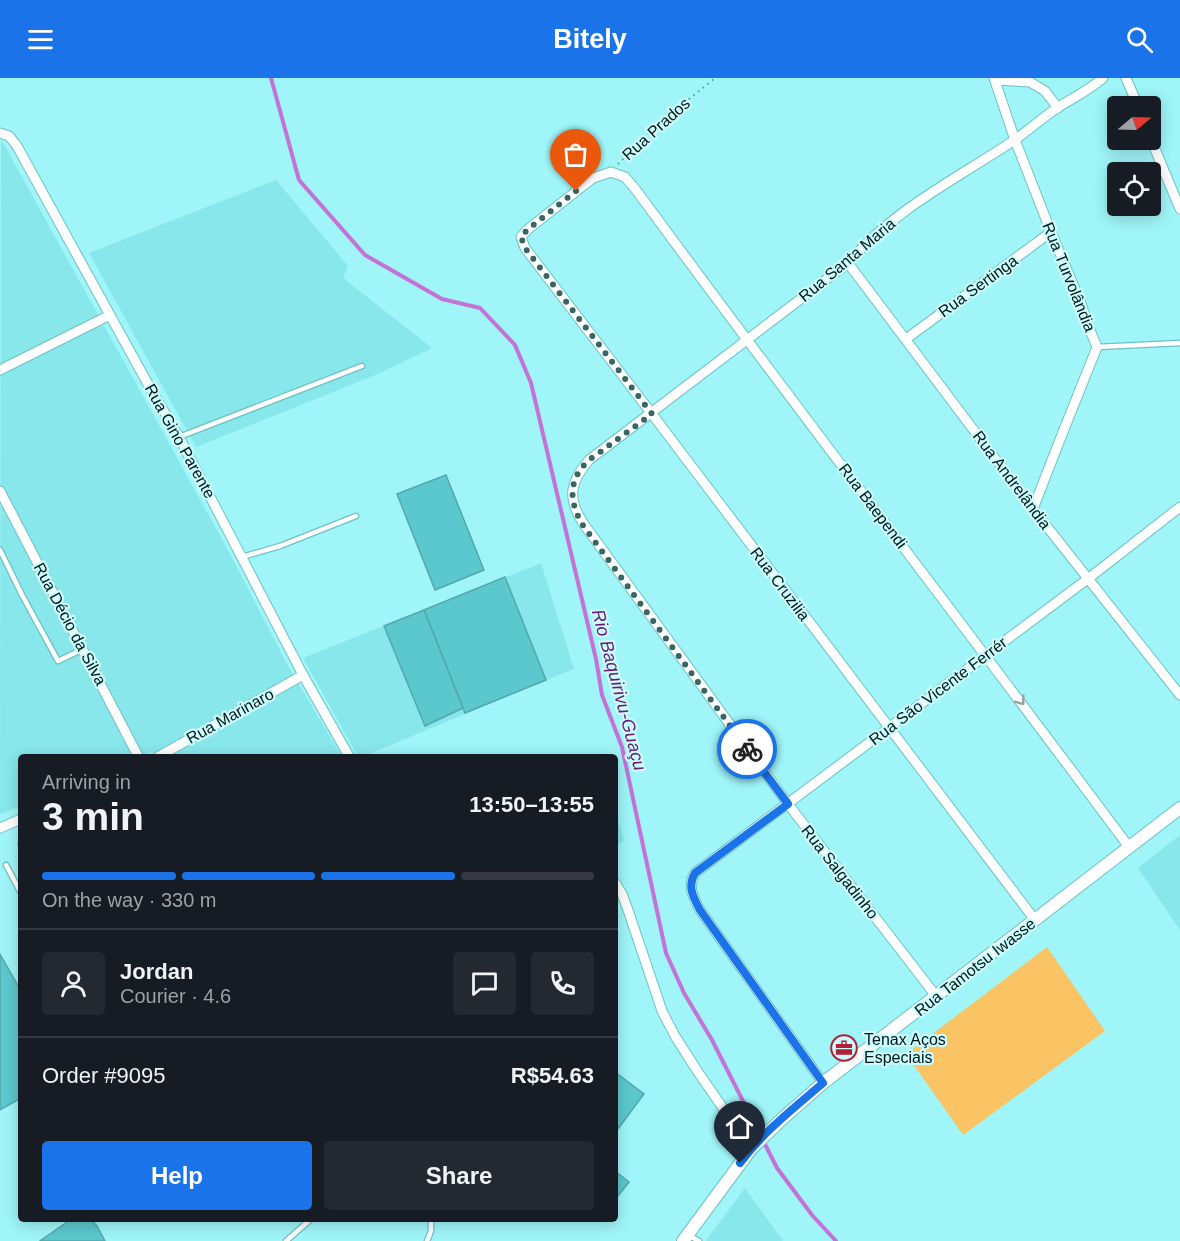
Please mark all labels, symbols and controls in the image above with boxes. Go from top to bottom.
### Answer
icon: menu [24,23,57,56]
icon: search [1123,23,1156,56]
text: Bitely [553,24,627,54]
street label: Rua Prados [619,94,693,164]
north arrow [1107,96,1161,150]
map controls [1107,96,1161,216]
pin [550,129,601,191]
icon: bag [559,138,592,171]
button: locate [1107,162,1161,216]
street label: Rua Santa Maria [796,215,899,305]
street label: Rua Turvolândia [1039,220,1099,334]
street label: Rua Sertinga [935,252,1021,320]
street label: Rua Gino Parente [142,381,219,501]
street label: Rua Andrelândia [970,428,1054,532]
street label: Rua Baependi [836,460,910,552]
street label: Rua Cruzilia [747,544,813,624]
street label: Rua Décio da Silva [31,560,109,688]
water label: Rio Baquirivu-Guaçu [588,607,650,773]
street label: Rua São Vicente Ferrér [866,633,1011,748]
street label: Rua Marinaro [183,685,277,747]
one-way arrow [1013,695,1024,706]
courier [717,719,777,779]
icon: bike [731,733,764,766]
text: Arriving in [42,771,131,793]
text: 13:50–13:55 [469,792,594,817]
text: 3 min [42,795,144,838]
street label: Rua Salgadinho [798,822,882,922]
text: On the way · 330 m [42,889,217,911]
street label: Rua Tamotsu Iwasse [911,915,1039,1019]
button: person [42,952,105,1015]
button: chat [453,952,516,1015]
button: phone [531,952,594,1015]
text: Jordan [120,959,193,984]
text: Courier · 4.6 [120,985,231,1007]
place label: Tenax Aços Especiais [864,1031,946,1066]
office icon: Tenax Aços Especiais [829,1033,859,1063]
text: Order #9095 [42,1063,166,1088]
text: R$54.63 [511,1063,594,1088]
pin [714,1101,765,1163]
icon: home [723,1110,756,1143]
button: Help [42,1141,312,1210]
button: Share [324,1141,594,1210]

